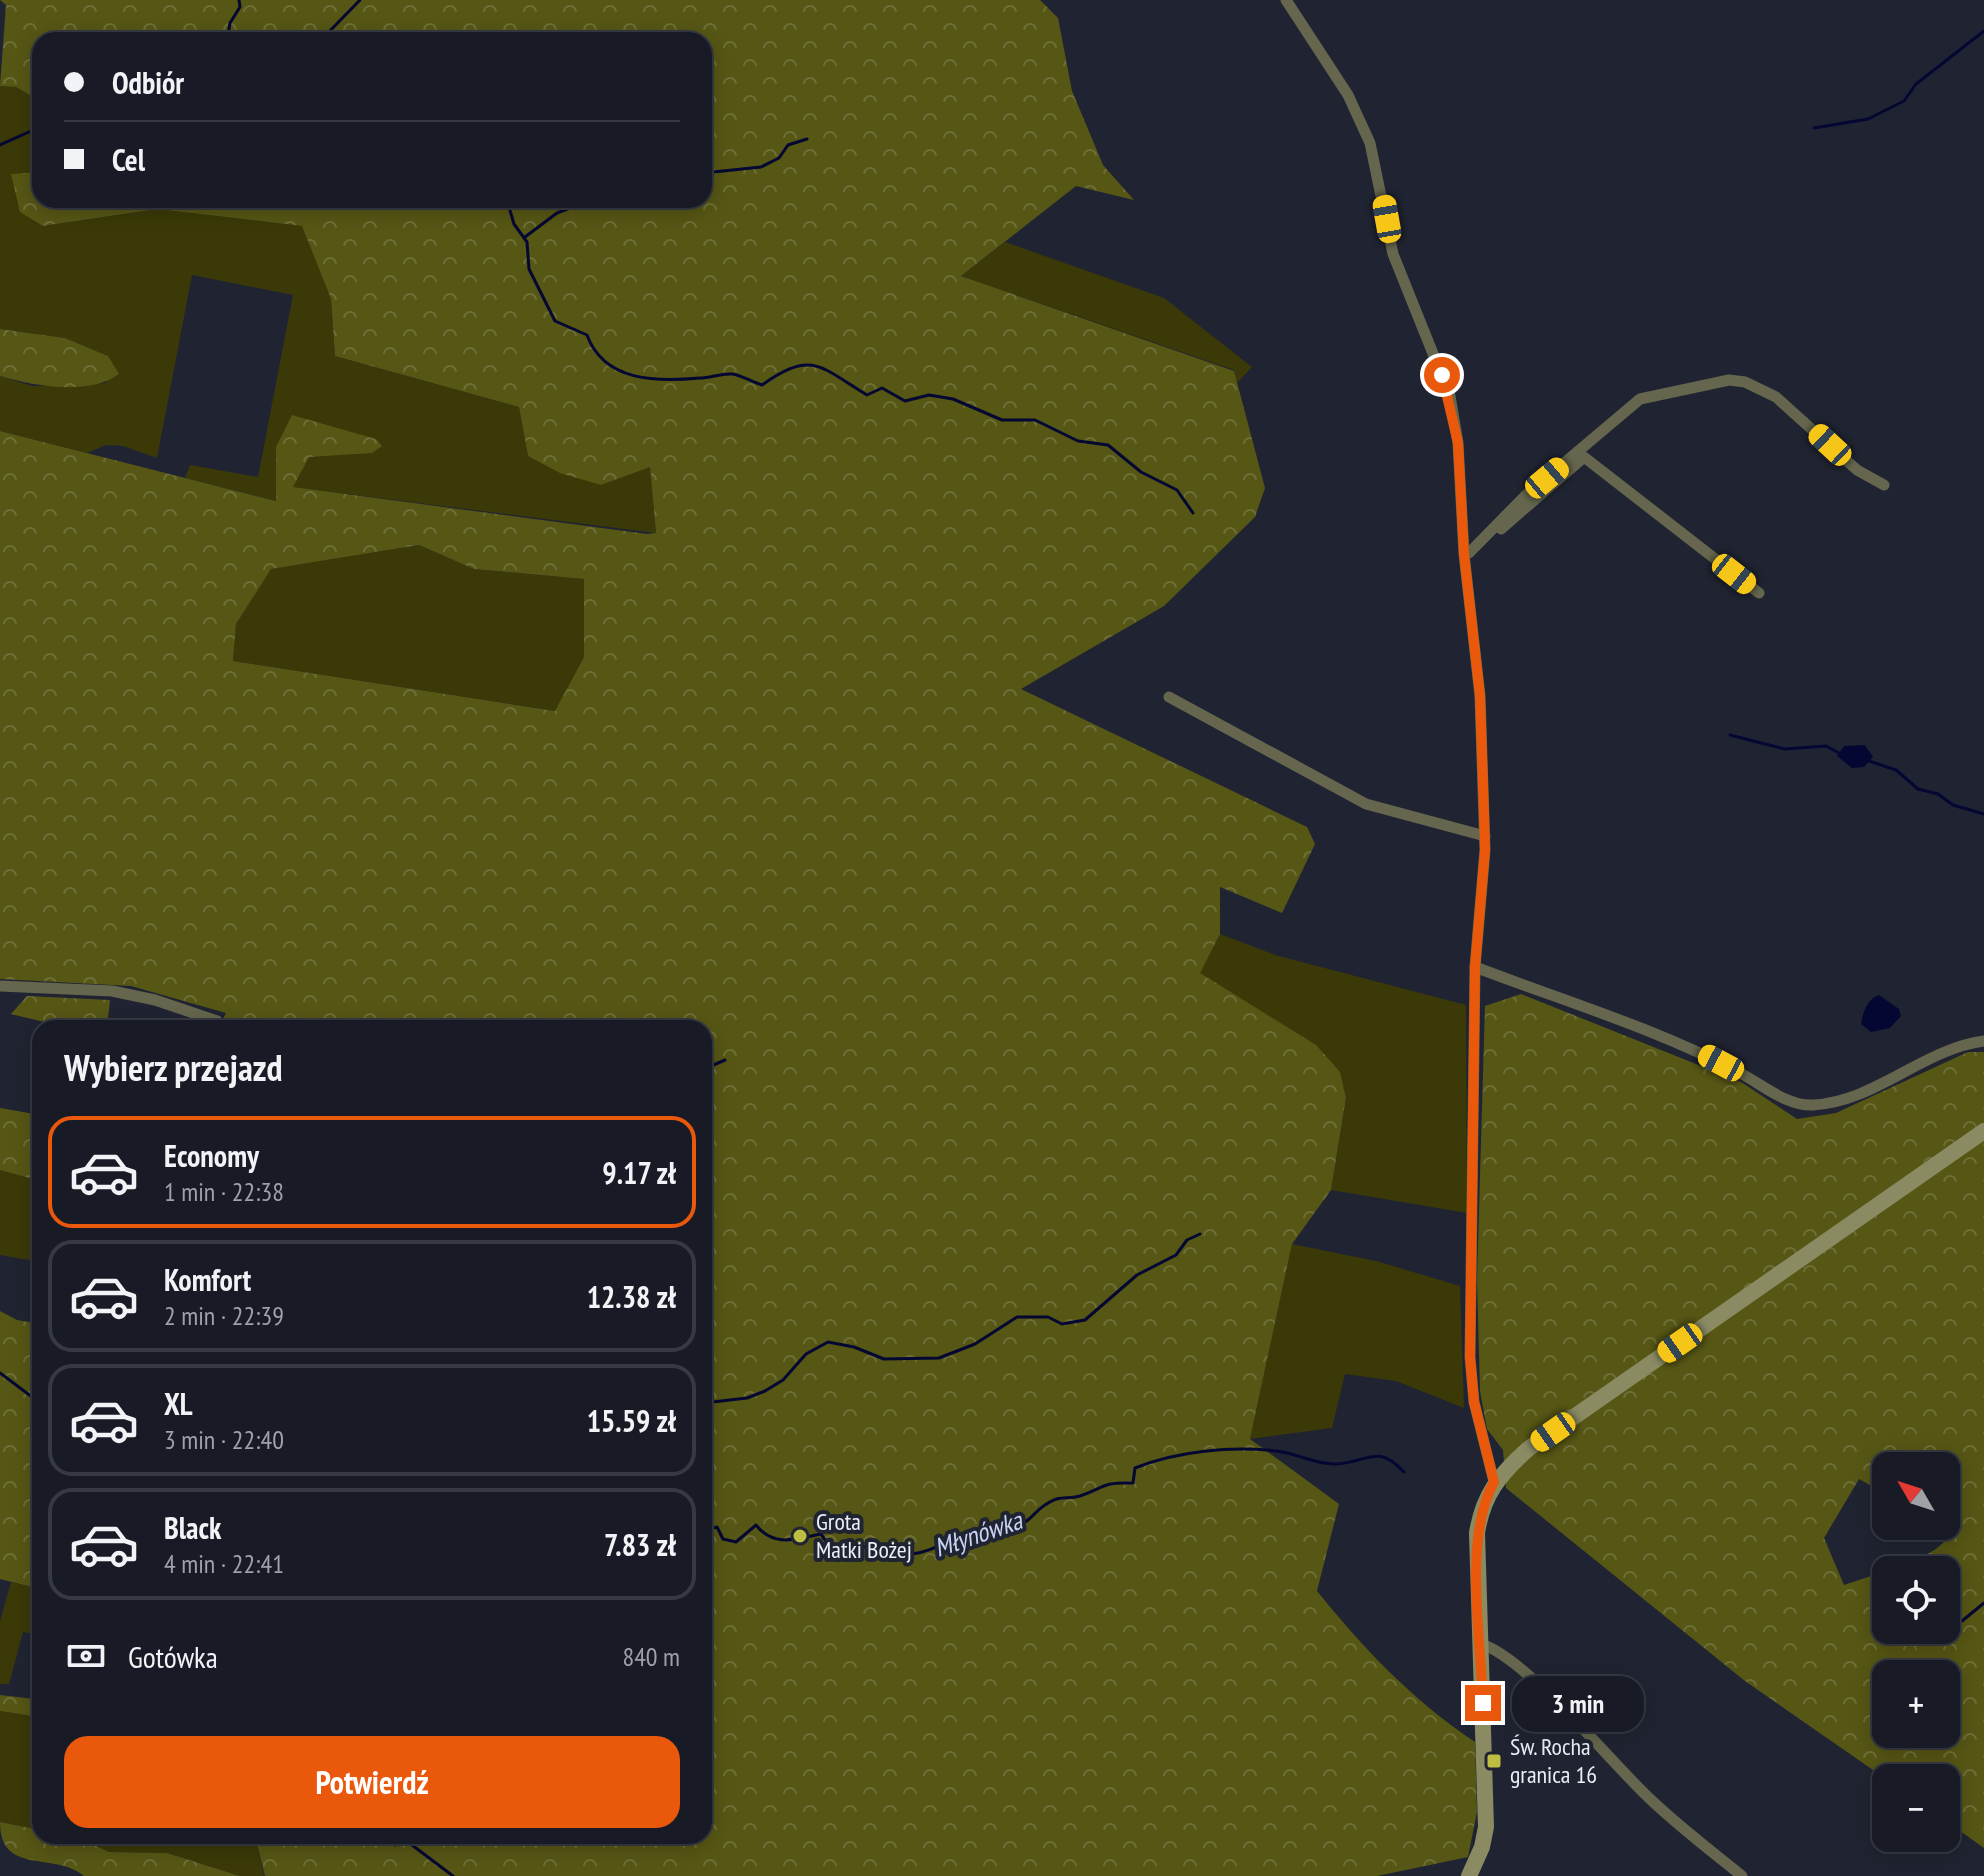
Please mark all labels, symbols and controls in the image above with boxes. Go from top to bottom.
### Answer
text: Odbiór [112,63,184,102]
text: Cel [112,140,145,179]
car [1371,193,1403,245]
route start [1424,357,1460,393]
car [1804,420,1856,470]
car [1521,453,1573,503]
car [1708,550,1760,598]
car [1694,1041,1748,1085]
text: Wybierz przejazd [64,1044,283,1091]
icon: car [68,1136,140,1208]
text: Economy [164,1136,259,1175]
text: 9.17 zł [602,1153,676,1192]
text: 1 min · 22:38 [164,1175,284,1208]
icon: car [68,1260,140,1332]
text: Komfort [164,1260,251,1299]
text: 12.38 zł [587,1277,676,1316]
text: 2 min · 22:39 [164,1299,284,1332]
car [1653,1319,1707,1367]
icon: car [68,1384,140,1456]
text: XL [164,1384,193,1423]
text: 15.59 zł [587,1401,676,1440]
car [1526,1408,1580,1456]
text: 3 min · 22:40 [164,1423,284,1456]
north arrow [1872,1452,1960,1540]
map controls [1872,1452,1960,1852]
water label: Młynówka [930,1503,1028,1564]
place label: Grota Matki Bożej [816,1506,912,1565]
icon: car [68,1508,140,1580]
text: Black [164,1508,221,1547]
text: 7.83 zł [604,1525,676,1564]
marker: Grota Matki Bożej [791,1527,809,1545]
text: 4 min · 22:41 [164,1547,284,1580]
button: locate [1872,1556,1960,1644]
icon: cash [64,1634,108,1678]
text: Gotówka [128,1637,218,1676]
text: 840 m [622,1640,680,1673]
button: + [1872,1660,1960,1748]
callout: 3 min [1511,1675,1643,1731]
route end [1465,1685,1501,1721]
text: 3 min [1552,1687,1604,1720]
place label: Św. Rocha granica 16 [1510,1731,1597,1790]
button: Potwierdź [64,1736,680,1828]
marker: Św. Rocha granica 16 [1485,1752,1503,1770]
button: − [1872,1764,1960,1852]

